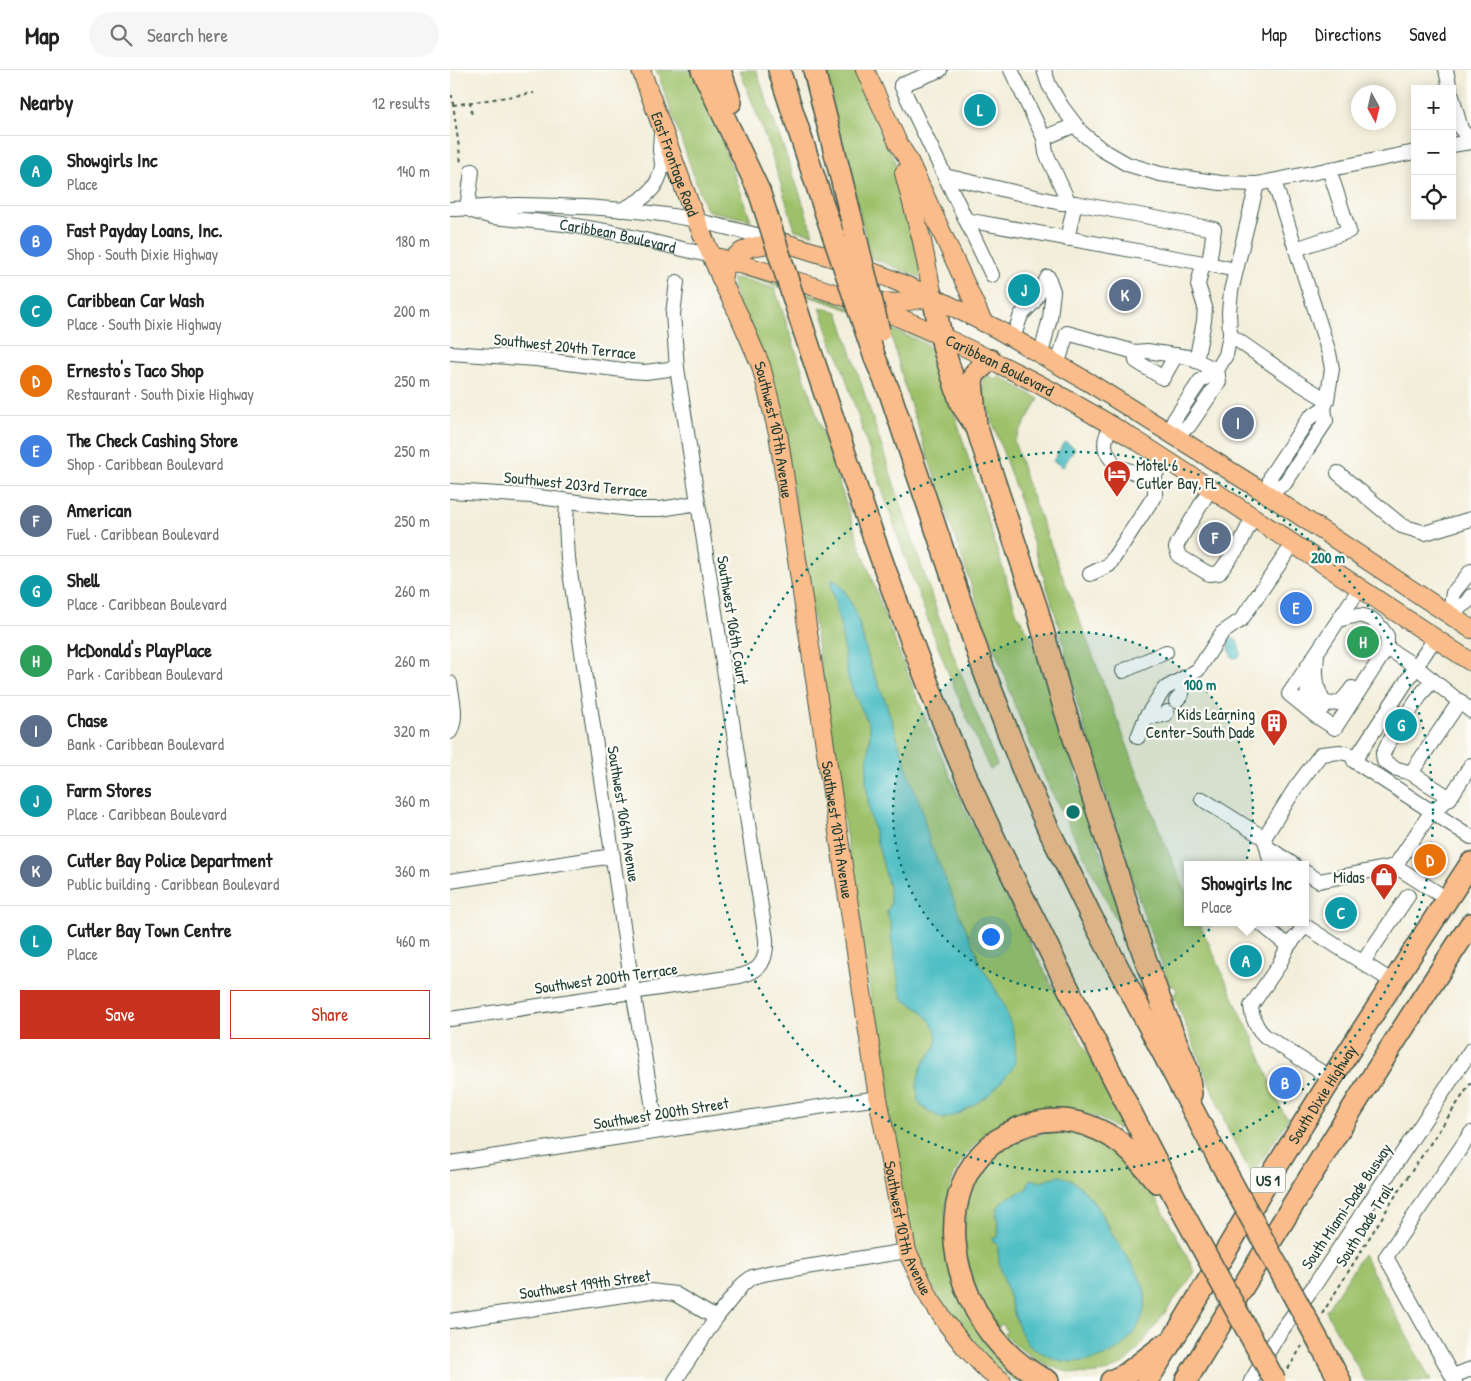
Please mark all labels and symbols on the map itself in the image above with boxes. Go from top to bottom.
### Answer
north arrow [1351,85,1396,130]
pin: L [964,91,996,129]
street label: East Frontage Road [646,109,704,220]
street label: Caribbean Boulevard [558,212,678,258]
pin: J [1008,271,1040,309]
pin: K [1109,276,1141,314]
street label: Southwest 204th Terrace [493,328,638,364]
street label: Caribbean Boulevard [942,329,1058,401]
street label: Southwest 107th Avenue [749,358,799,500]
pin: I [1222,404,1254,442]
place label: Motel 6 Cutler Bay, FL [1136,454,1217,494]
hotel icon: Motel 6 Cutler Bay, FL [1102,459,1132,498]
street label: Southwest 203rd Terrace [503,466,650,503]
pin: F [1199,519,1231,557]
text: 200 m [1311,547,1345,568]
street label: Southwest 106th Court [712,554,754,686]
pin: E [1280,589,1312,627]
pin: H [1347,623,1379,661]
text: 100 m [1184,674,1216,695]
place label: Kids Learning Center-South Dade [1146,703,1256,743]
pin: G [1385,706,1417,744]
building icon: Kids Learning Center-South Dade [1259,708,1289,747]
street label: Southwest 106th Avenue [602,744,646,884]
street label: Southwest 107th Avenue [816,759,859,901]
centre of rings [1064,803,1082,821]
pin: D [1414,841,1446,879]
shop icon: Midas [1369,862,1399,901]
place label: Midas [1333,866,1365,888]
pin: C [1325,894,1357,932]
your location [978,924,1004,950]
pin: A [1230,942,1262,980]
street label: Southwest 200th Terrace [533,957,680,999]
street label: South Dixie Highway [1282,1040,1362,1148]
pin: B [1269,1064,1301,1102]
street label: Southwest 200th Street [592,1091,731,1135]
street label: South Miami-Dade Busway [1296,1138,1397,1273]
street label: Southwest 107th Avenue [879,1159,938,1299]
road number: US 1 [1250,1168,1286,1192]
street label: South Dade Trail [1330,1179,1399,1271]
street label: Southwest 199th Street [518,1264,652,1304]

